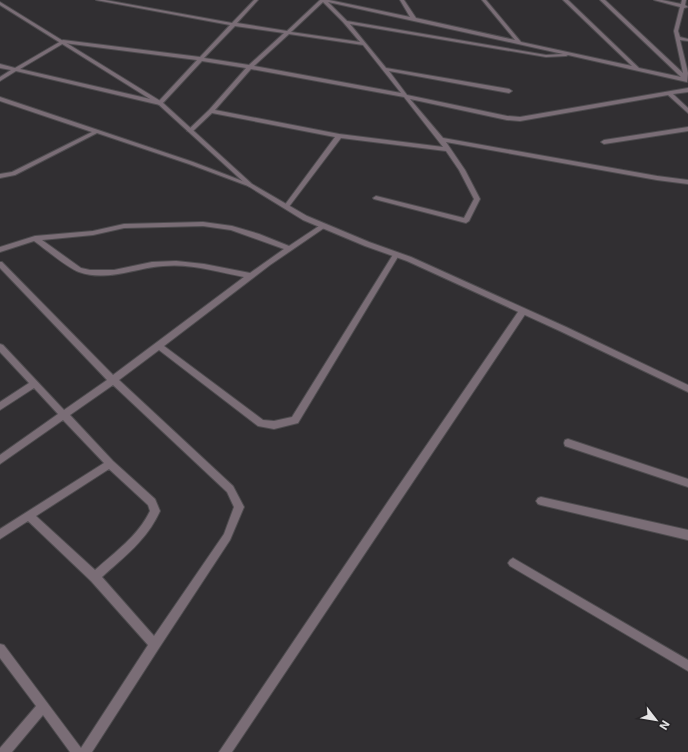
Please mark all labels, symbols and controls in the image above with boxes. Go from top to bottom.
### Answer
north arrow [636,700,676,740]
text: N [656,718,673,732]

